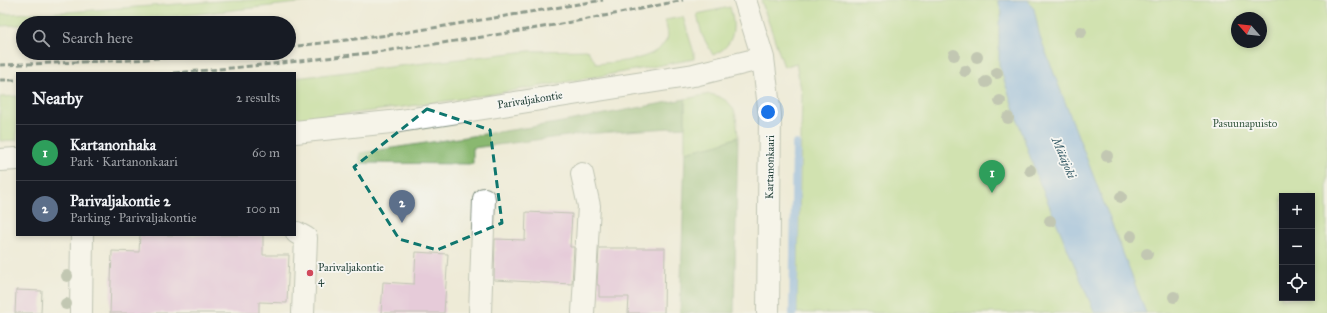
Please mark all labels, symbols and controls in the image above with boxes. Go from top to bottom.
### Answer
north arrow [1231,12,1267,48]
search box [16,16,296,60]
icon: search [30,27,52,49]
text: Search here [62,29,133,47]
text: Nearby [32,88,83,109]
street label: Parivaljakontie [496,88,564,112]
text: 2 results [236,90,280,106]
your location [758,102,778,122]
park label: Pasuunapuisto [1213,117,1278,130]
water label: Mätäjoki [1048,134,1079,182]
street label: Kartanonkaari [763,135,777,199]
text: Kartanonhaka [70,136,156,154]
text: 1 [42,145,48,161]
text: 60 m [252,145,280,161]
text: Park · Kartanonkaari [70,154,178,170]
pin: 1 [979,160,1005,193]
pin: 2 [389,190,415,223]
text: Parivaljakontie 2 [70,192,171,210]
map controls [1279,193,1315,301]
button: + [1279,193,1315,229]
text: 2 [42,201,48,217]
text: 100 m [246,201,280,217]
text: Parking · Parivaljakontie [70,210,197,226]
button: − [1279,229,1315,265]
place label: Parivaljakontie 4 [318,261,384,287]
button: locate [1279,265,1315,301]
marker: Parivaljakontie 4 [305,268,315,278]

